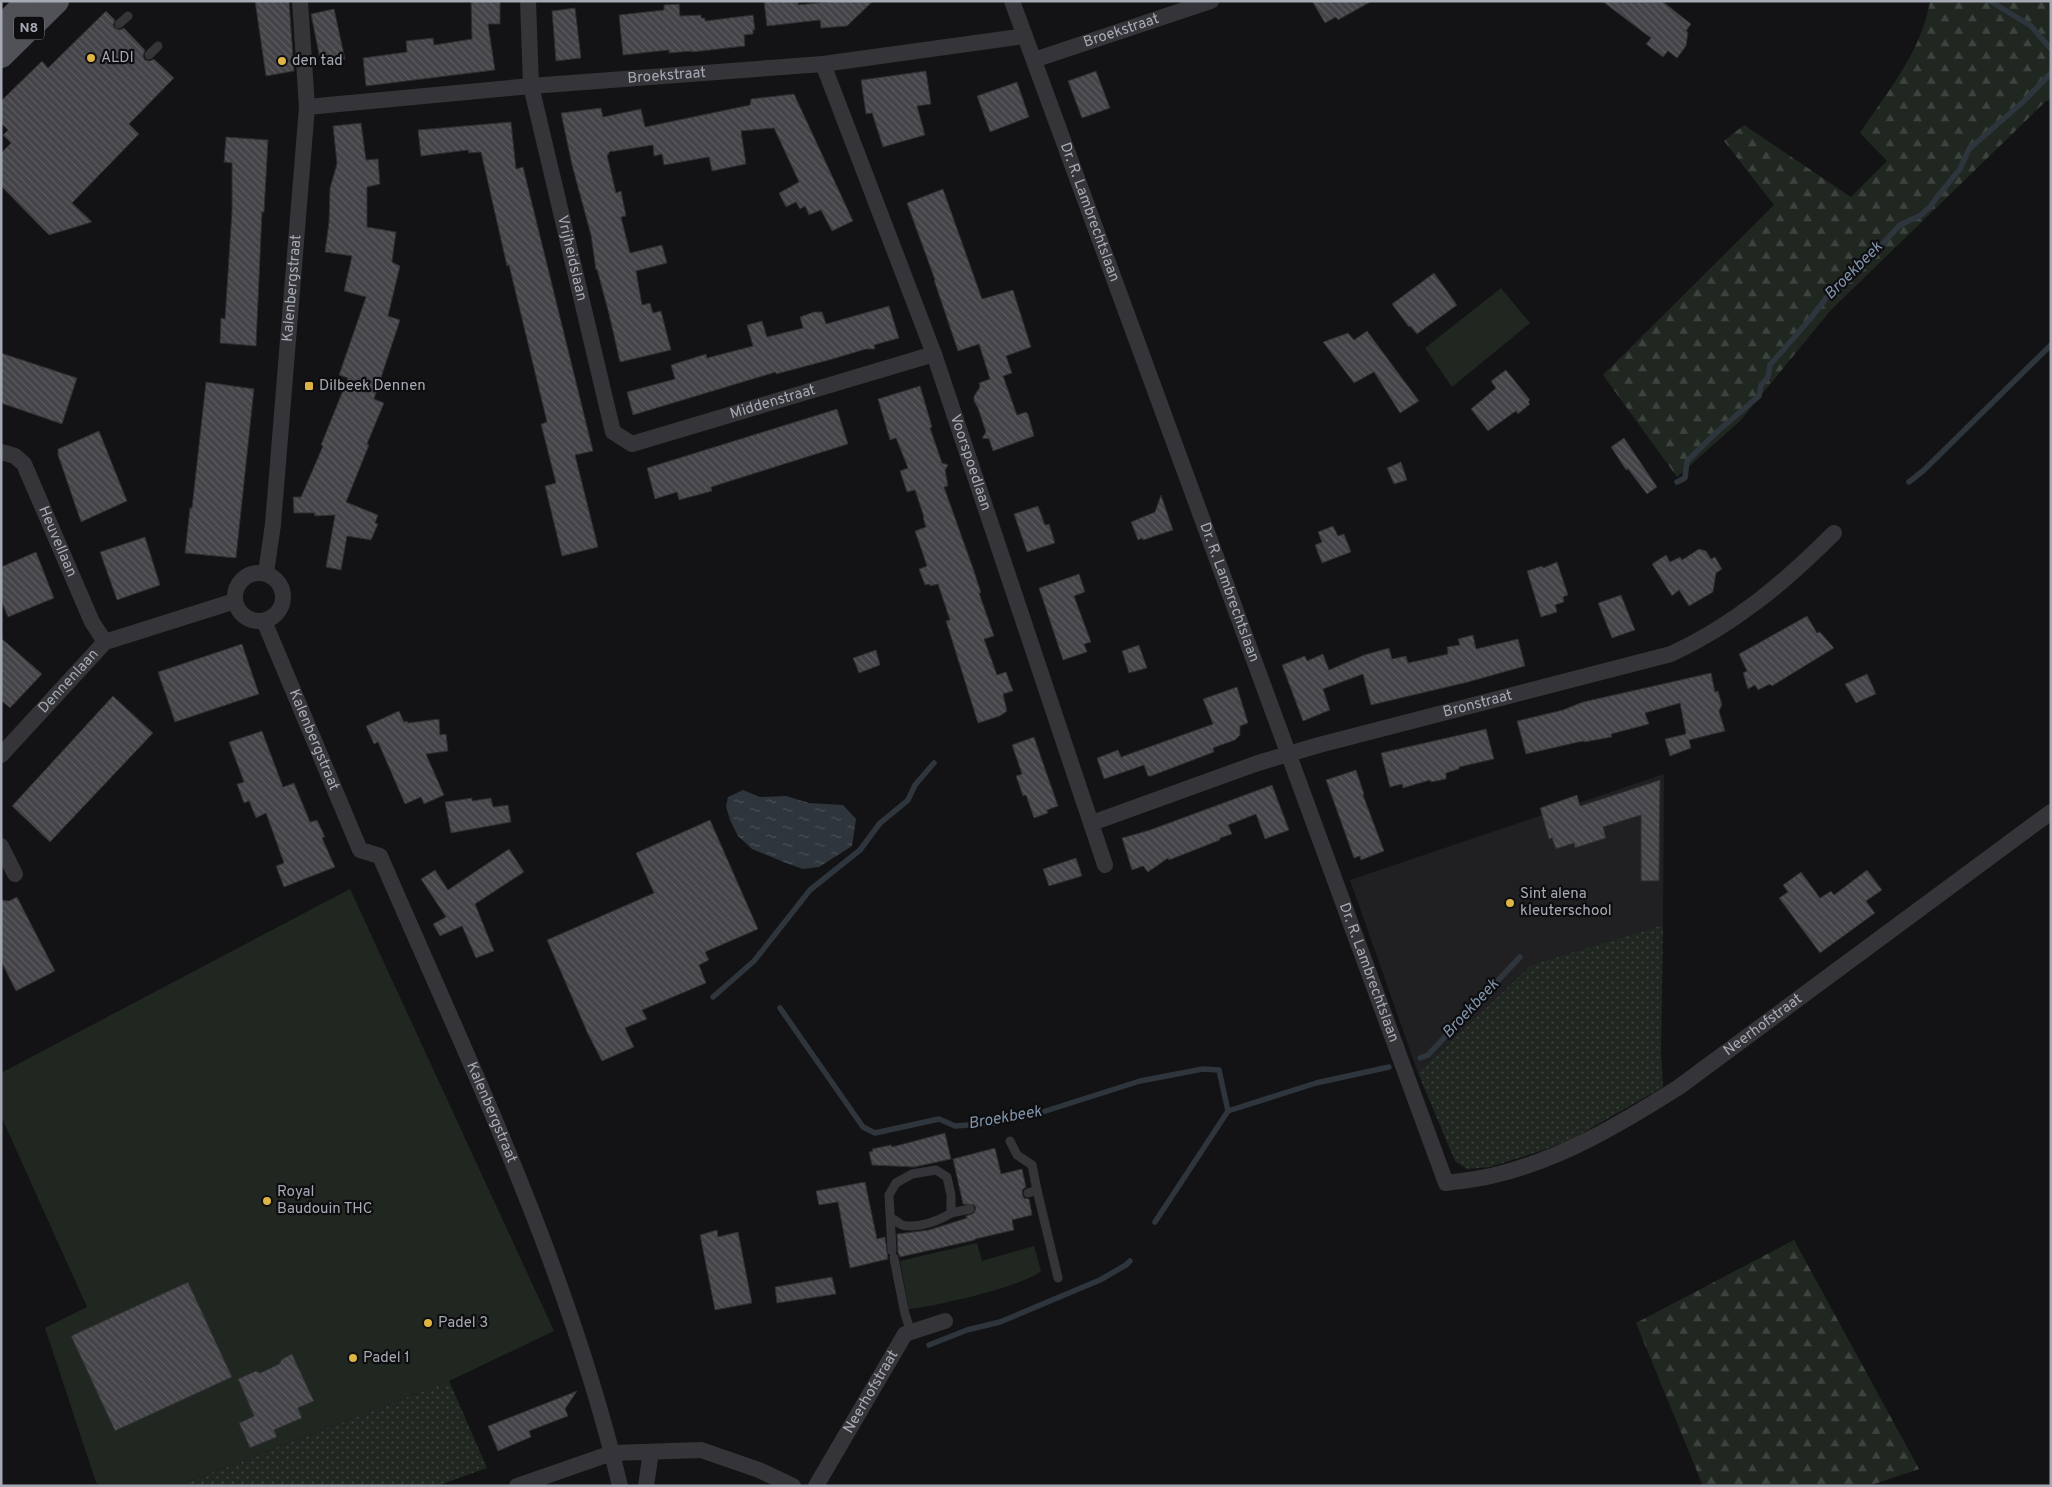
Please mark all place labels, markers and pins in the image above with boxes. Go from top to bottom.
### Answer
place label: ALDI [101,49,134,68]
marker: ALDI [85,52,97,64]
place label: den tad [292,52,343,71]
marker: den tad [276,55,288,67]
place label: Dilbeek Dennen [319,377,426,396]
marker: Dilbeek Dennen [303,380,315,392]
place label: Sint alena kleuterschool [1520,885,1612,921]
marker: Sint alena kleuterschool [1504,897,1516,909]
place label: Royal Baudouin THC [277,1183,373,1219]
marker: Royal Baudouin THC [261,1195,273,1207]
place label: Padel 3 [438,1314,488,1333]
marker: Padel 3 [422,1317,434,1329]
place label: Padel 1 [363,1349,410,1368]
marker: Padel 1 [347,1352,359,1364]

